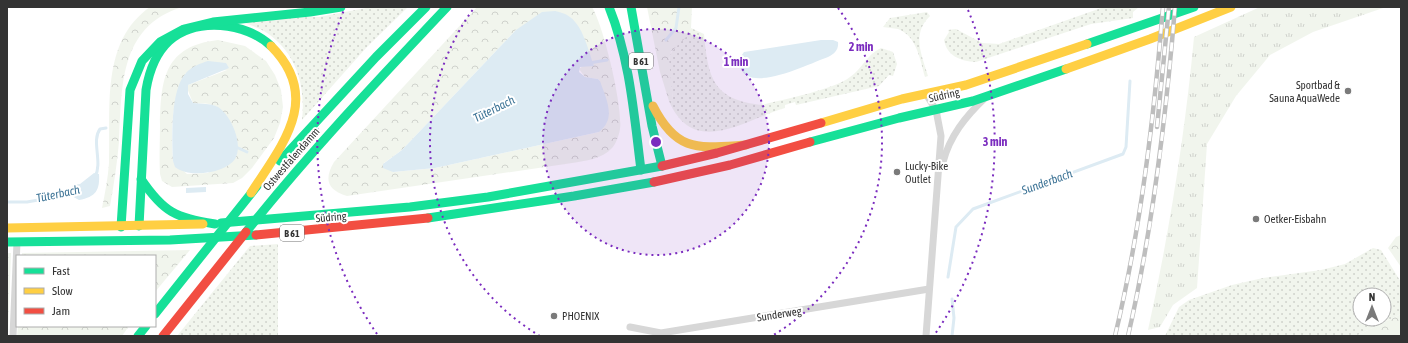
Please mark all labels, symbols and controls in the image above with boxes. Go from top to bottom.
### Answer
text: 2 min [849,40,873,54]
road number: B 61 [629,53,653,69]
text: 1 min [724,55,748,69]
place label: Sportbad & Sauna AquaWede [1269,79,1340,104]
street label: Südring [928,86,961,104]
marker: Sportbad & Sauna AquaWede [1343,86,1353,96]
water label: Tüterbach [471,93,517,125]
street label: Ostwestfalendamm [260,125,322,193]
centre of rings [649,135,663,149]
text: 3 min [983,135,1007,149]
place label: Lucky-Bike Outlet [905,160,948,185]
water label: Sunderbach [1019,166,1074,198]
marker: Lucky-Bike Outlet [892,167,902,177]
water label: Tüterbach [35,183,81,205]
street label: Südring [315,210,347,224]
place label: Oetker-Eisbahn [1264,213,1326,225]
marker: Oetker-Eisbahn [1251,214,1261,224]
road number: B 61 [280,225,304,241]
legend [16,255,156,327]
text: Fast [52,264,70,278]
text: Slow [52,284,73,298]
north arrow [1352,287,1392,327]
text: N [1369,291,1375,303]
text: Jam [52,304,70,318]
street label: Sunderweg [756,305,802,323]
place label: PHOENIX [562,310,599,322]
marker: PHOENIX [549,311,559,321]

